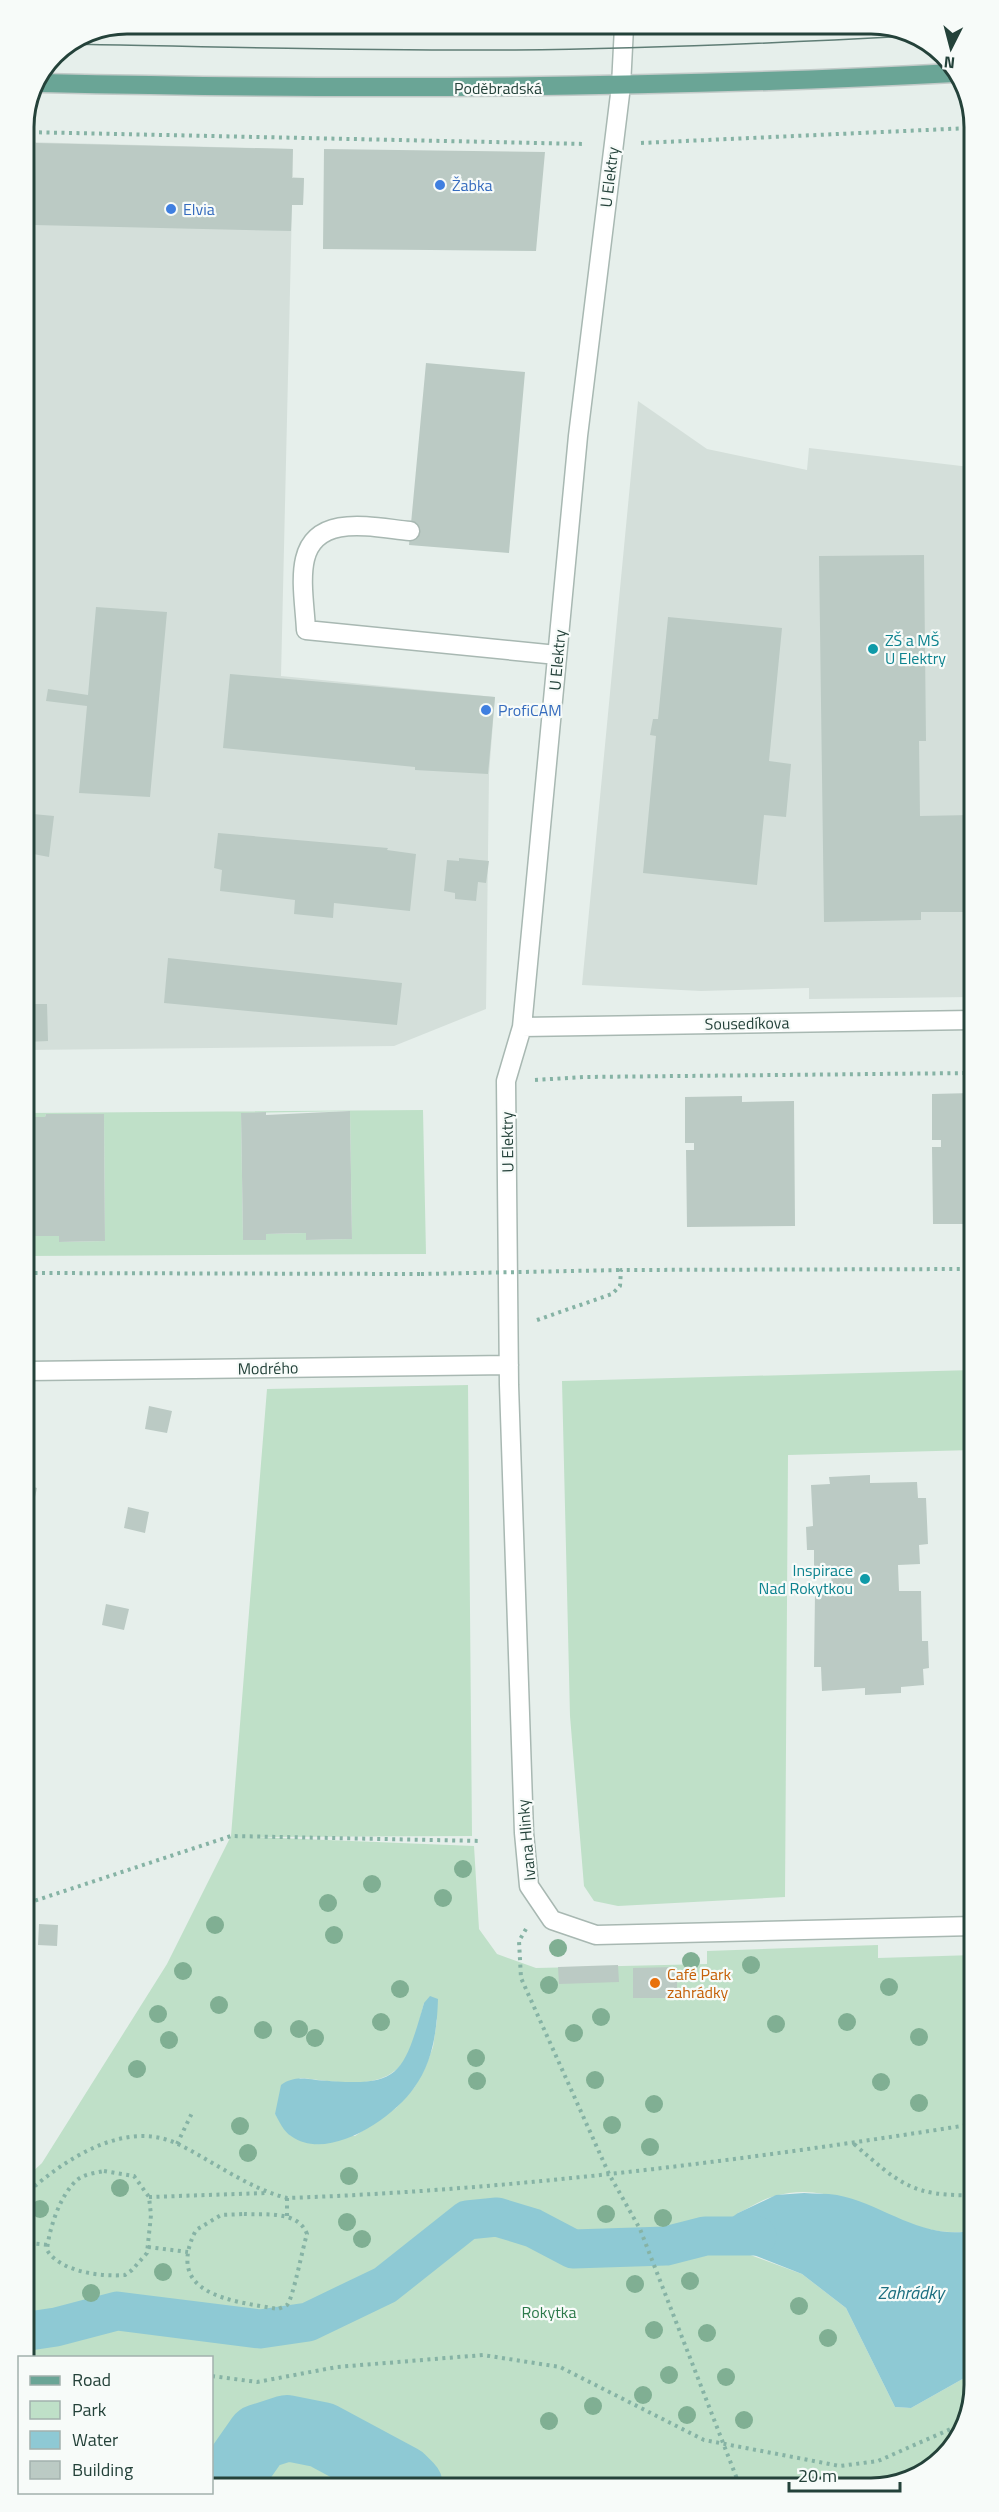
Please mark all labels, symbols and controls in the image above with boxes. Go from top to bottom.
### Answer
north arrow [921,18,981,78]
text: N [943,50,956,75]
street label: Poděbradská [454,76,542,100]
street label: U Elektry [593,145,625,209]
place label: Žabka [452,173,493,197]
marker: Žabka [433,178,447,192]
place label: Elvia [183,197,215,221]
marker: Elvia [164,202,178,216]
street label: U Elektry [542,628,572,691]
place label: ZŠ a MŠ U Elektry [885,628,946,670]
marker: ZŠ a MŠ U Elektry [866,642,880,656]
place label: ProfiCAM [498,698,562,722]
marker: ProfiCAM [479,703,493,717]
street label: Sousedíkova [704,1010,790,1036]
street label: U Elektry [494,1111,520,1173]
street label: Modrého [237,1355,299,1381]
place label: Inspirace Nad Rokytkou [759,1558,853,1600]
marker: Inspirace Nad Rokytkou [858,1572,872,1586]
street label: Ivana Hlinky [510,1798,542,1882]
place label: Café Park zahrádky [667,1962,731,2004]
marker: Café Park zahrádky [648,1976,662,1990]
water label: Zahrádky [878,2279,946,2306]
park label: Rokytka [522,2300,576,2324]
legend [18,2356,213,2494]
text: Road [72,2366,111,2393]
text: Park [72,2396,107,2423]
text: Water [72,2426,118,2453]
scale bar [789,2455,900,2493]
text: Building [72,2456,133,2483]
text: 20 m [798,2462,837,2489]

